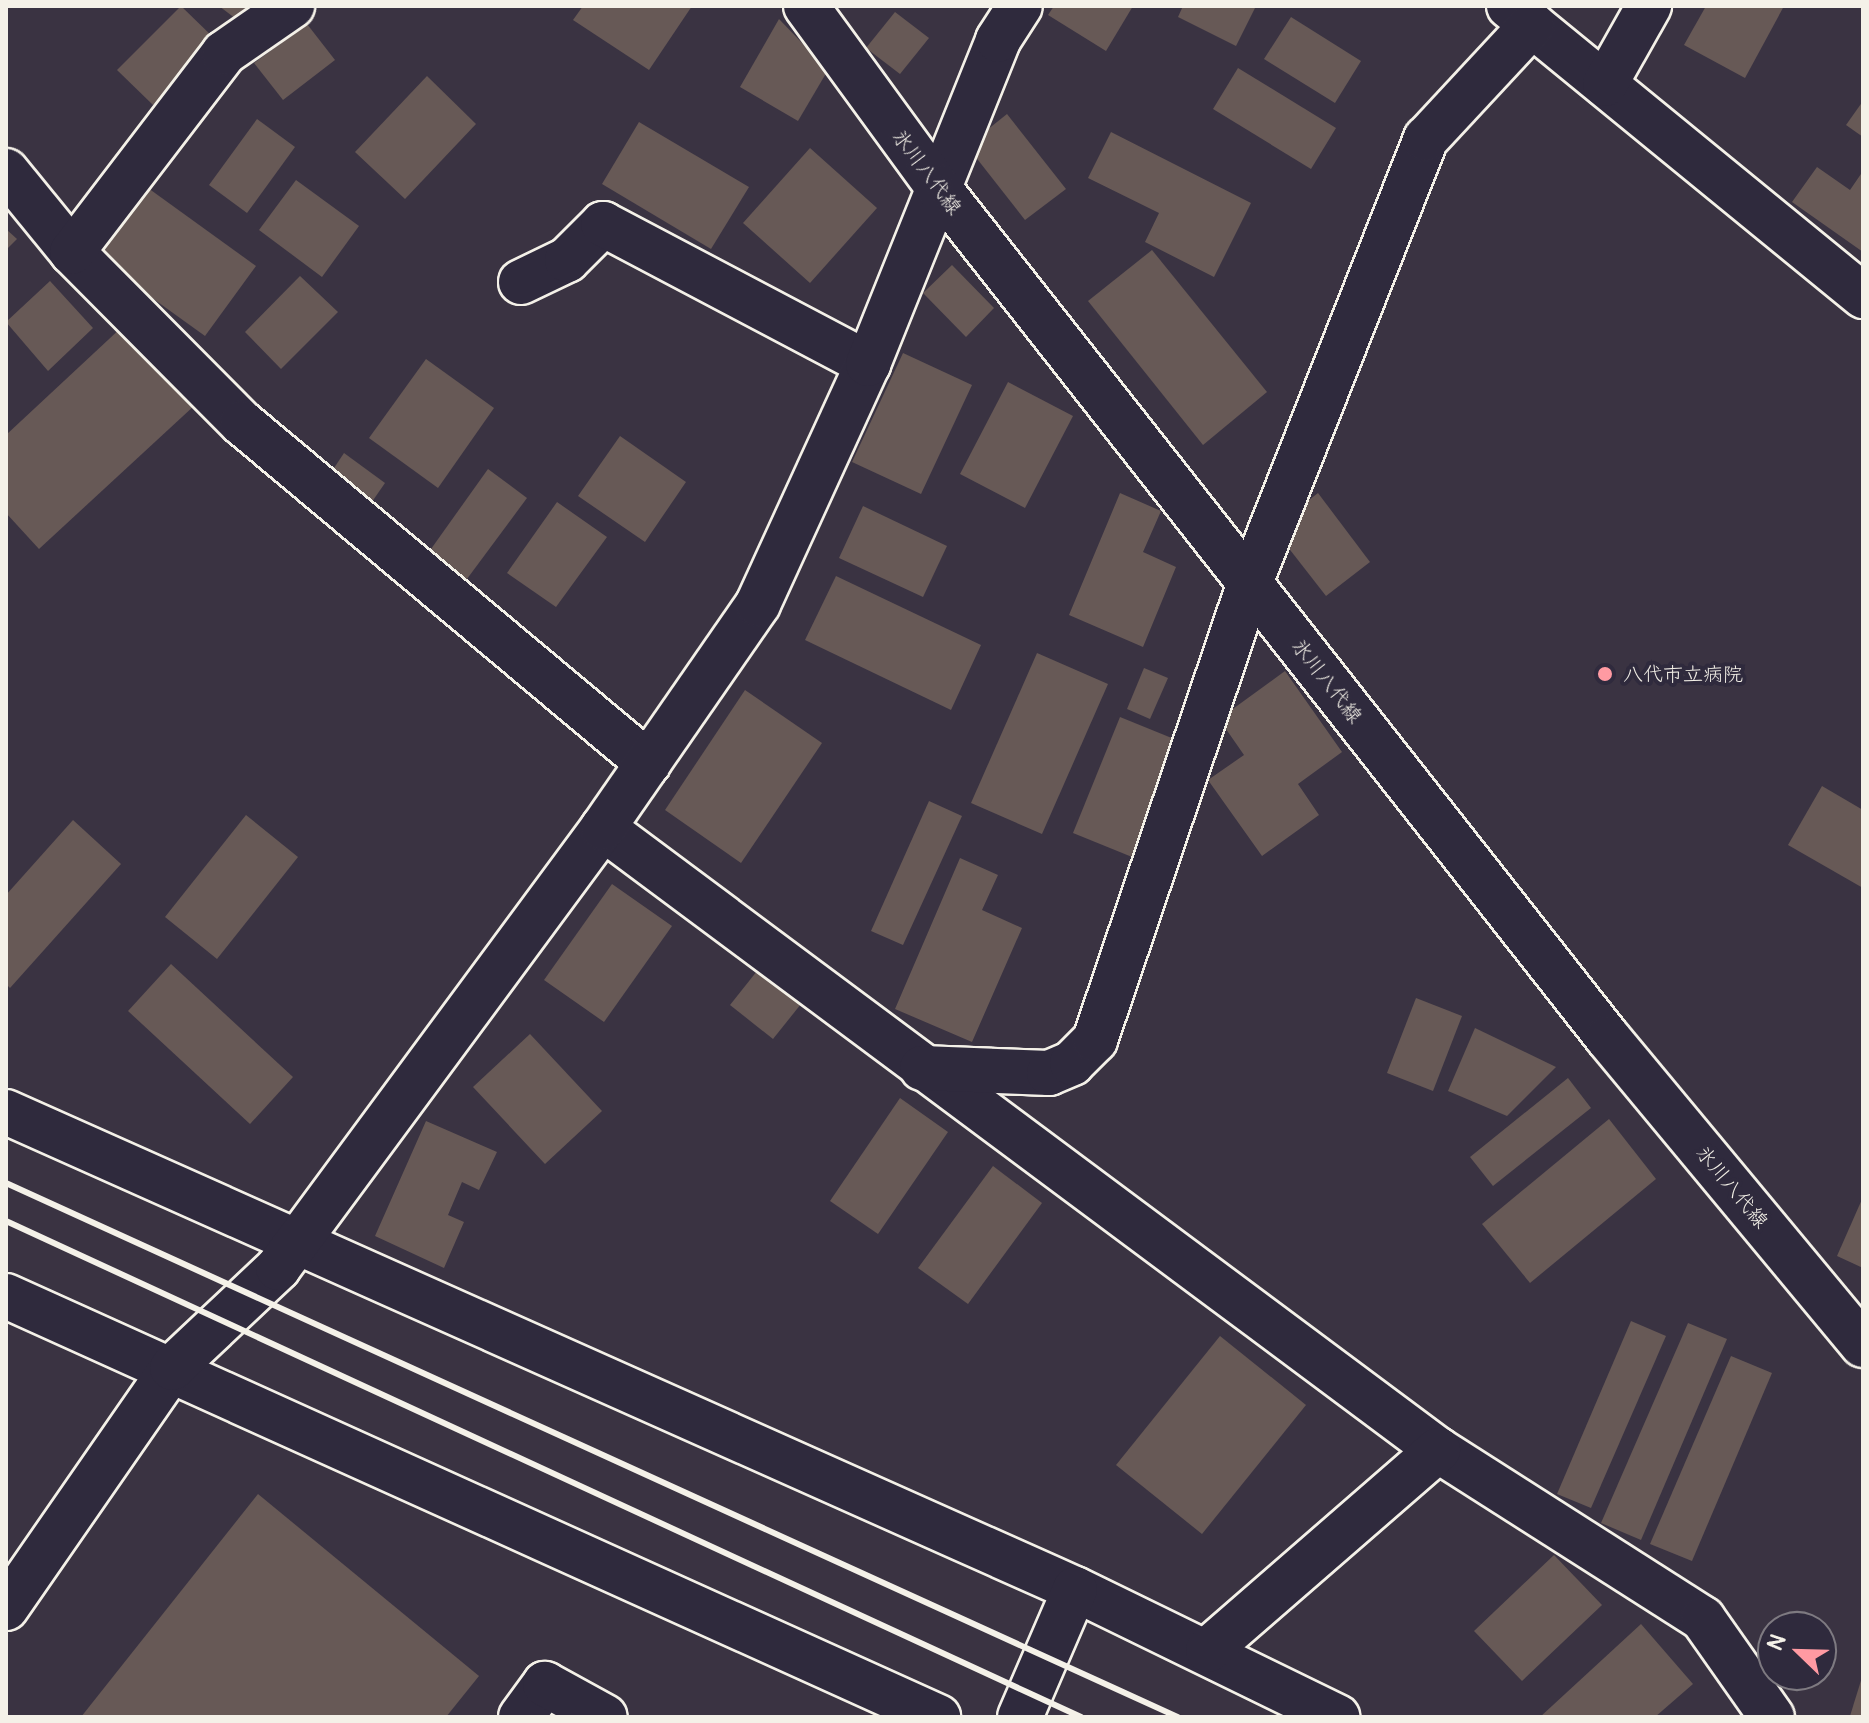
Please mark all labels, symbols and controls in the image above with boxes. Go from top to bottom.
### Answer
street label: 氷川八代線 [887,125,967,219]
street label: 氷川八代線 [1287,634,1367,728]
place label: 八代市立病院 [1623,662,1743,686]
marker: 八代市立病院 [1594,663,1616,685]
street label: 氷川八代線 [1691,1141,1773,1233]
north arrow [1757,1611,1837,1691]
text: N [1761,1630,1793,1655]

